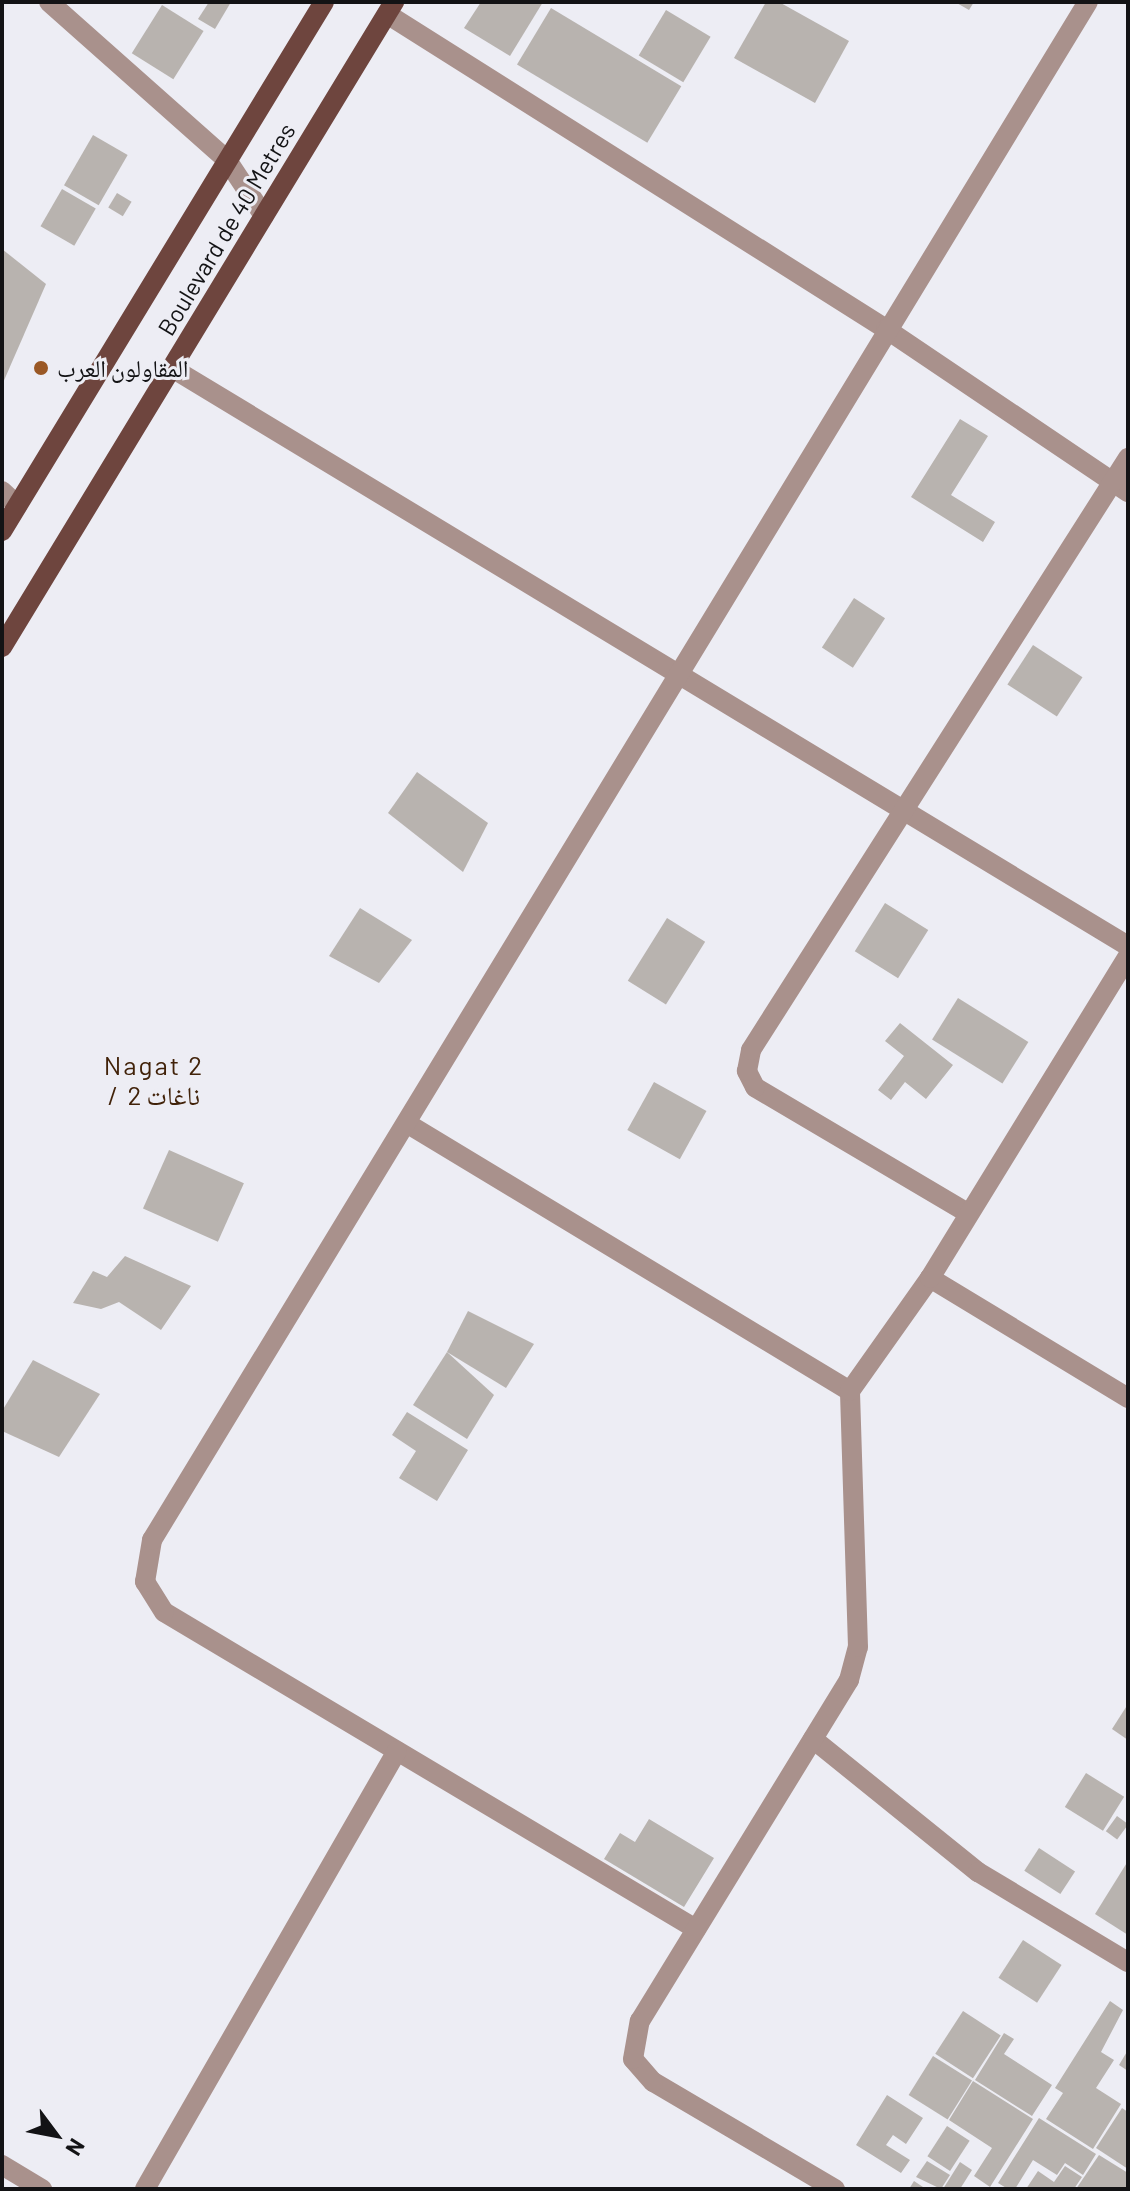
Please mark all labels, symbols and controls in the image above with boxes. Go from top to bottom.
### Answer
street label: Boulevard de 40 Metres [151,118,301,340]
place label: المقاولون العرب [57,354,188,382]
marker: المقاولون العرب [32,359,50,377]
district label: Nagat 2 / ناغات 2 [104,1049,204,1110]
north arrow [16,2095,96,2175]
text: N [61,2135,91,2161]

